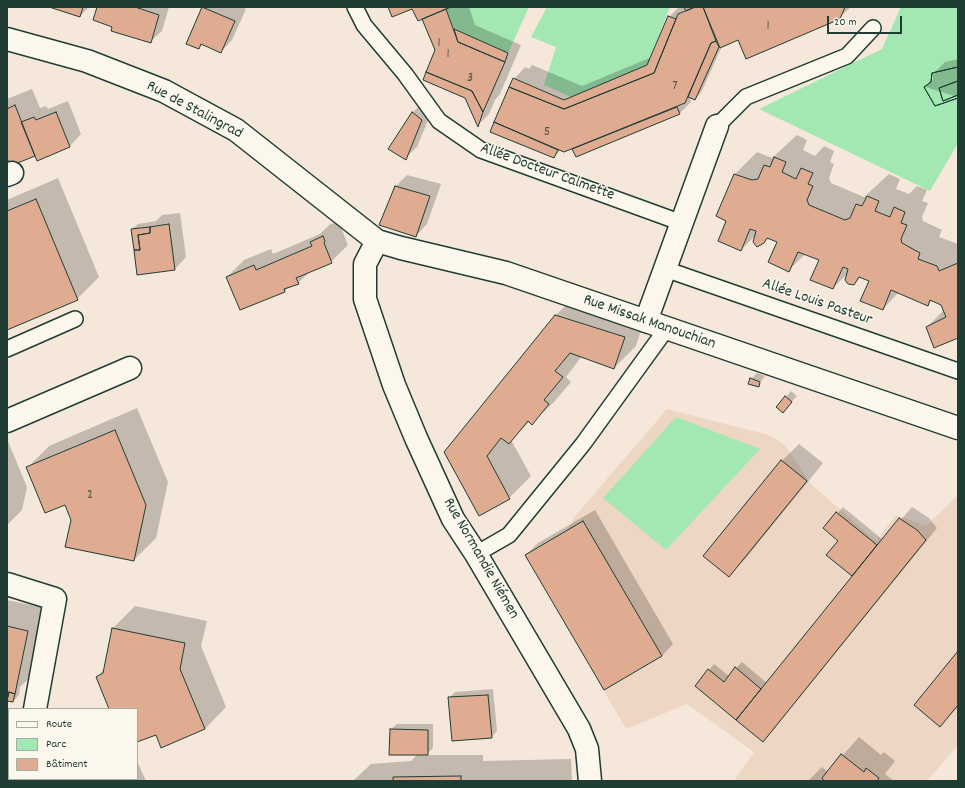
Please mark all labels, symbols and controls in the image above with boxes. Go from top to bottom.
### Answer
scale bar [829,8,904,34]
text: 20 m [834,14,857,31]
house number: 1 [766,19,770,35]
house number: 1 [437,36,441,52]
house number: 1 [446,47,450,63]
house number: 3 [467,71,473,87]
street label: Rue de Stalingrad [143,78,245,144]
house number: 7 [672,79,678,95]
house number: 5 [544,125,550,141]
street label: Allée Docteur Calmette [477,140,617,206]
street label: Allée Louis Pasteur [759,275,875,331]
street label: Rue Missak Manouchian [580,291,718,355]
house number: 2 [87,488,93,504]
street label: Rue Normandie Niémen [438,495,522,623]
legend [8,708,138,780]
text: Route [46,716,72,733]
text: Parc [46,736,66,753]
text: Bâtiment [46,756,88,773]

